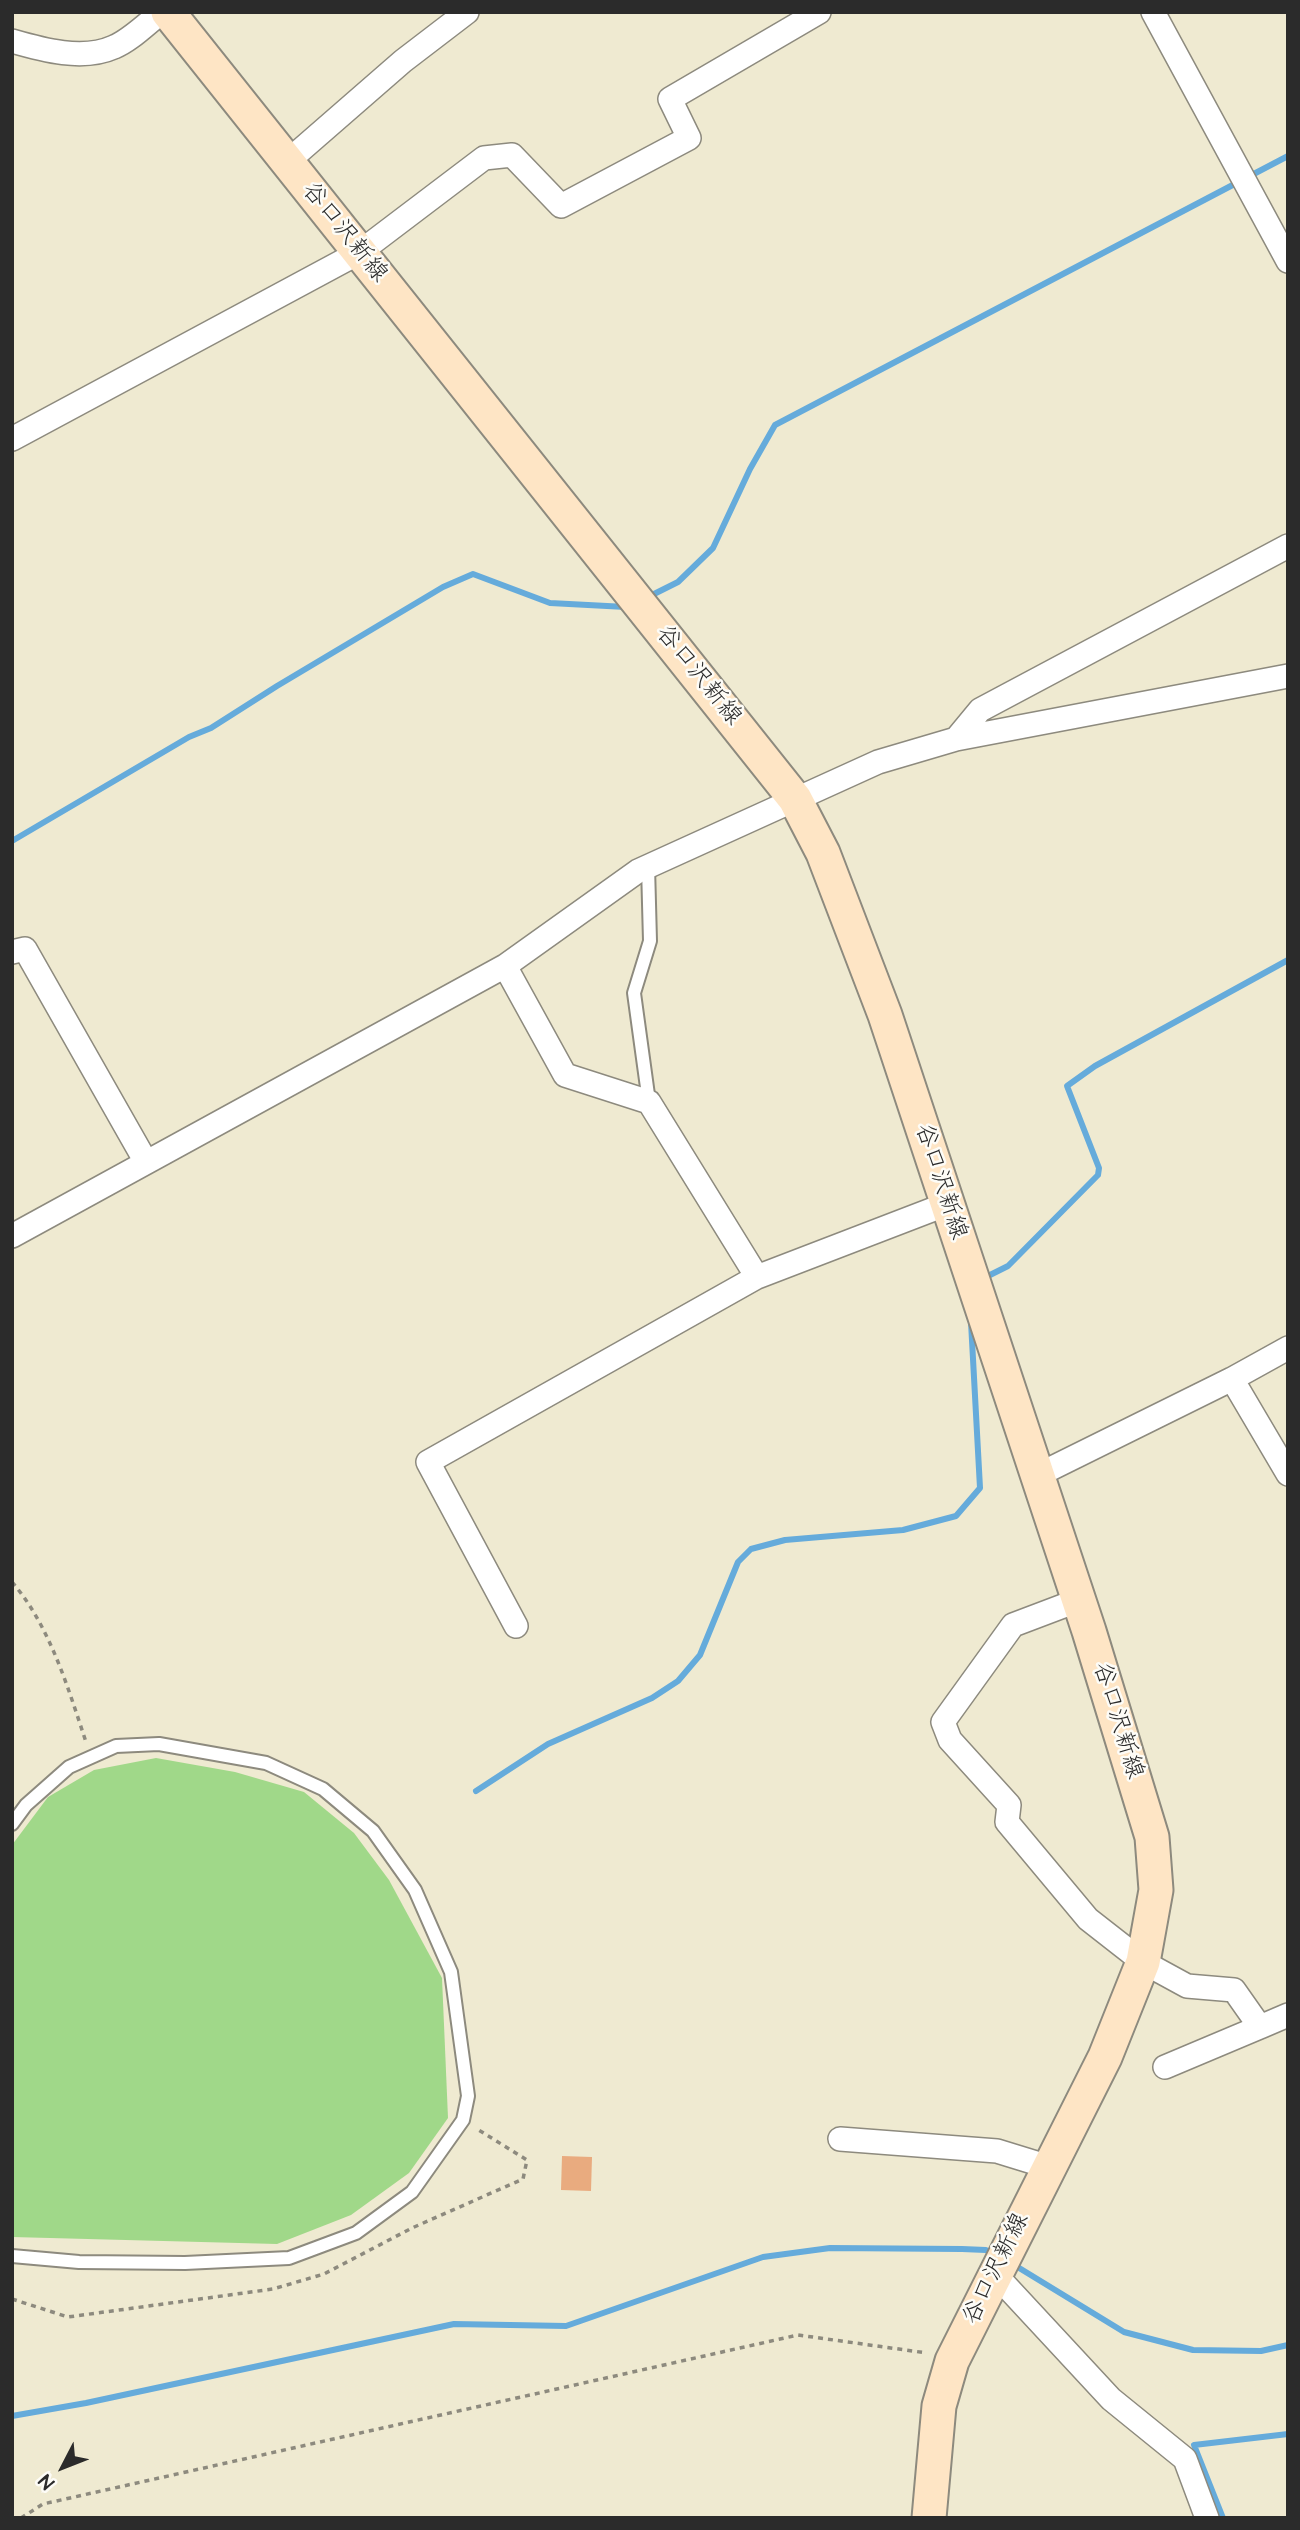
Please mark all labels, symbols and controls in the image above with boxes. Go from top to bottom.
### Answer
street label: 谷口沢新線 [295,177,393,289]
street label: 谷口沢新線 [649,620,747,732]
street label: 谷口沢新線 [908,1120,972,1244]
street label: 谷口沢新線 [1086,1659,1148,1783]
street label: 谷口沢新線 [958,2209,1036,2329]
north arrow [28,2432,98,2502]
text: N [33,2468,61,2495]

